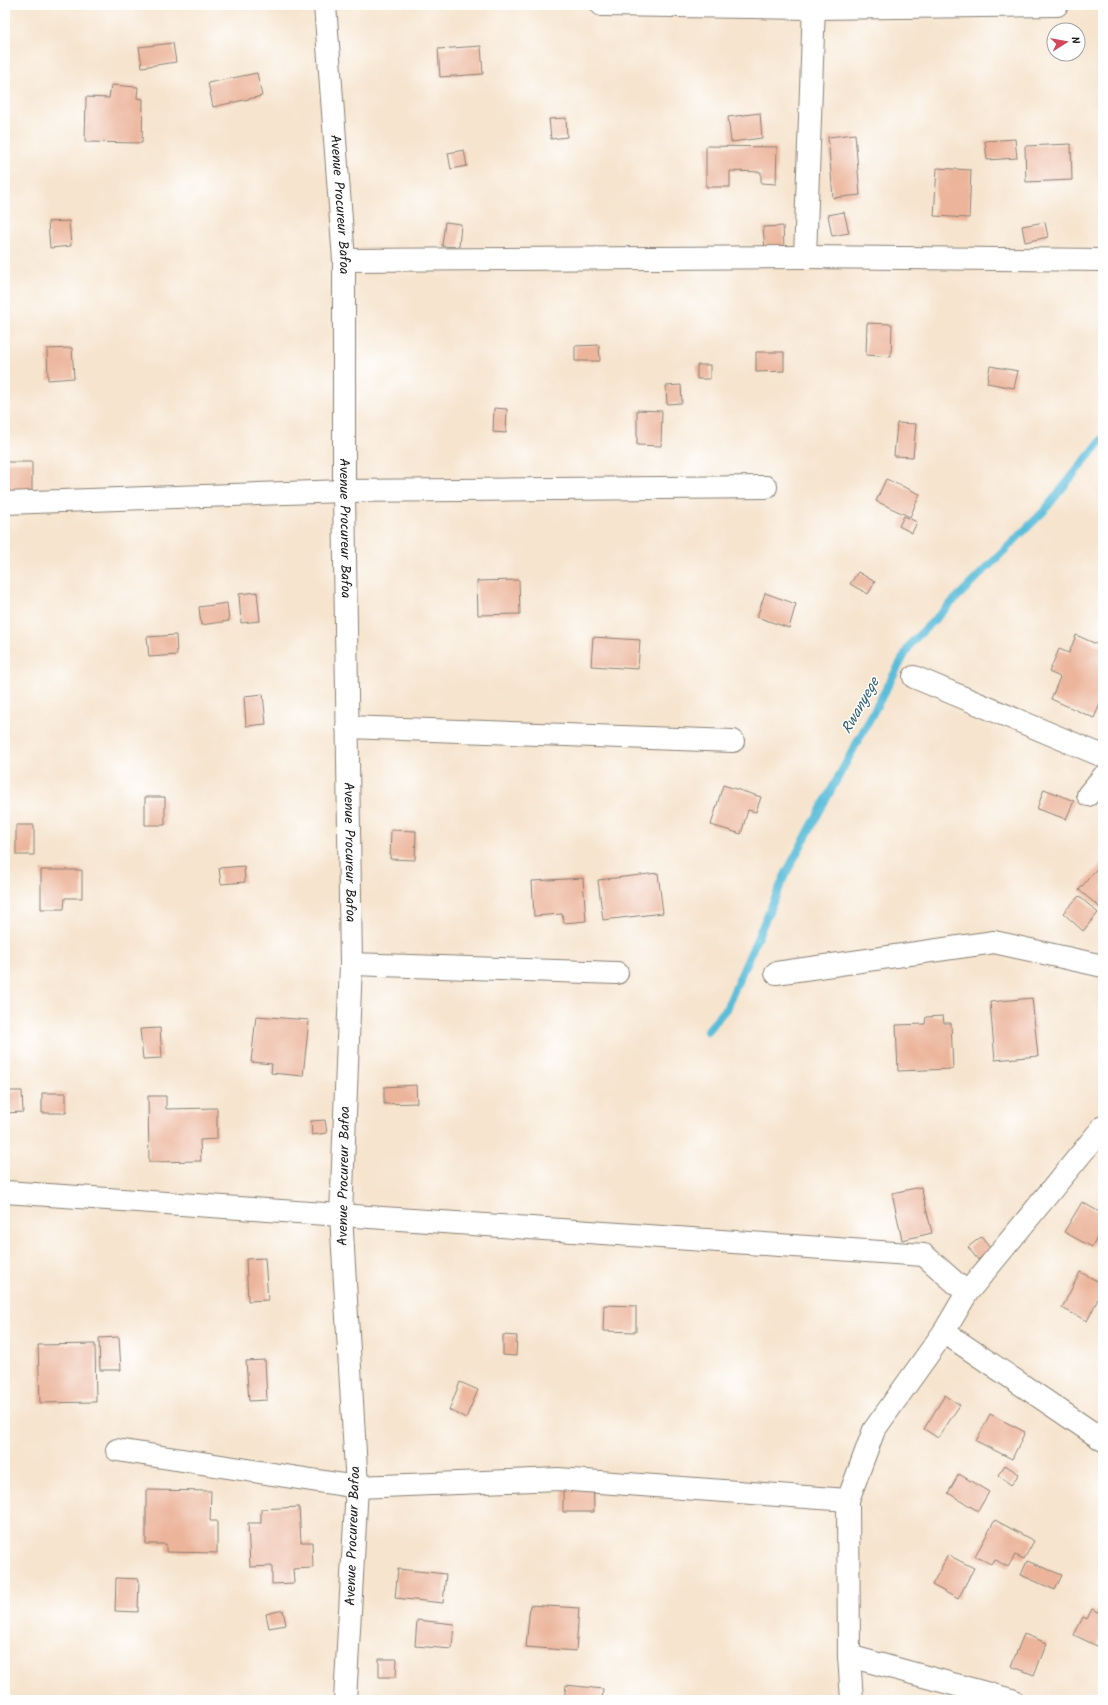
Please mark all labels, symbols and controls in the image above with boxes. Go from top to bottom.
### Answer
north arrow [1046,22,1086,62]
text: N [1065,35,1084,45]
street label: Avenue Procureur Bafoa [324,134,355,274]
street label: Avenue Procureur Bafoa [333,458,357,598]
water label: Rwanyege [836,672,887,739]
street label: Avenue Procureur Bafoa [337,782,361,922]
street label: Avenue Procureur Bafoa [332,1106,356,1246]
street label: Avenue Procureur Bafoa [340,1466,366,1606]

